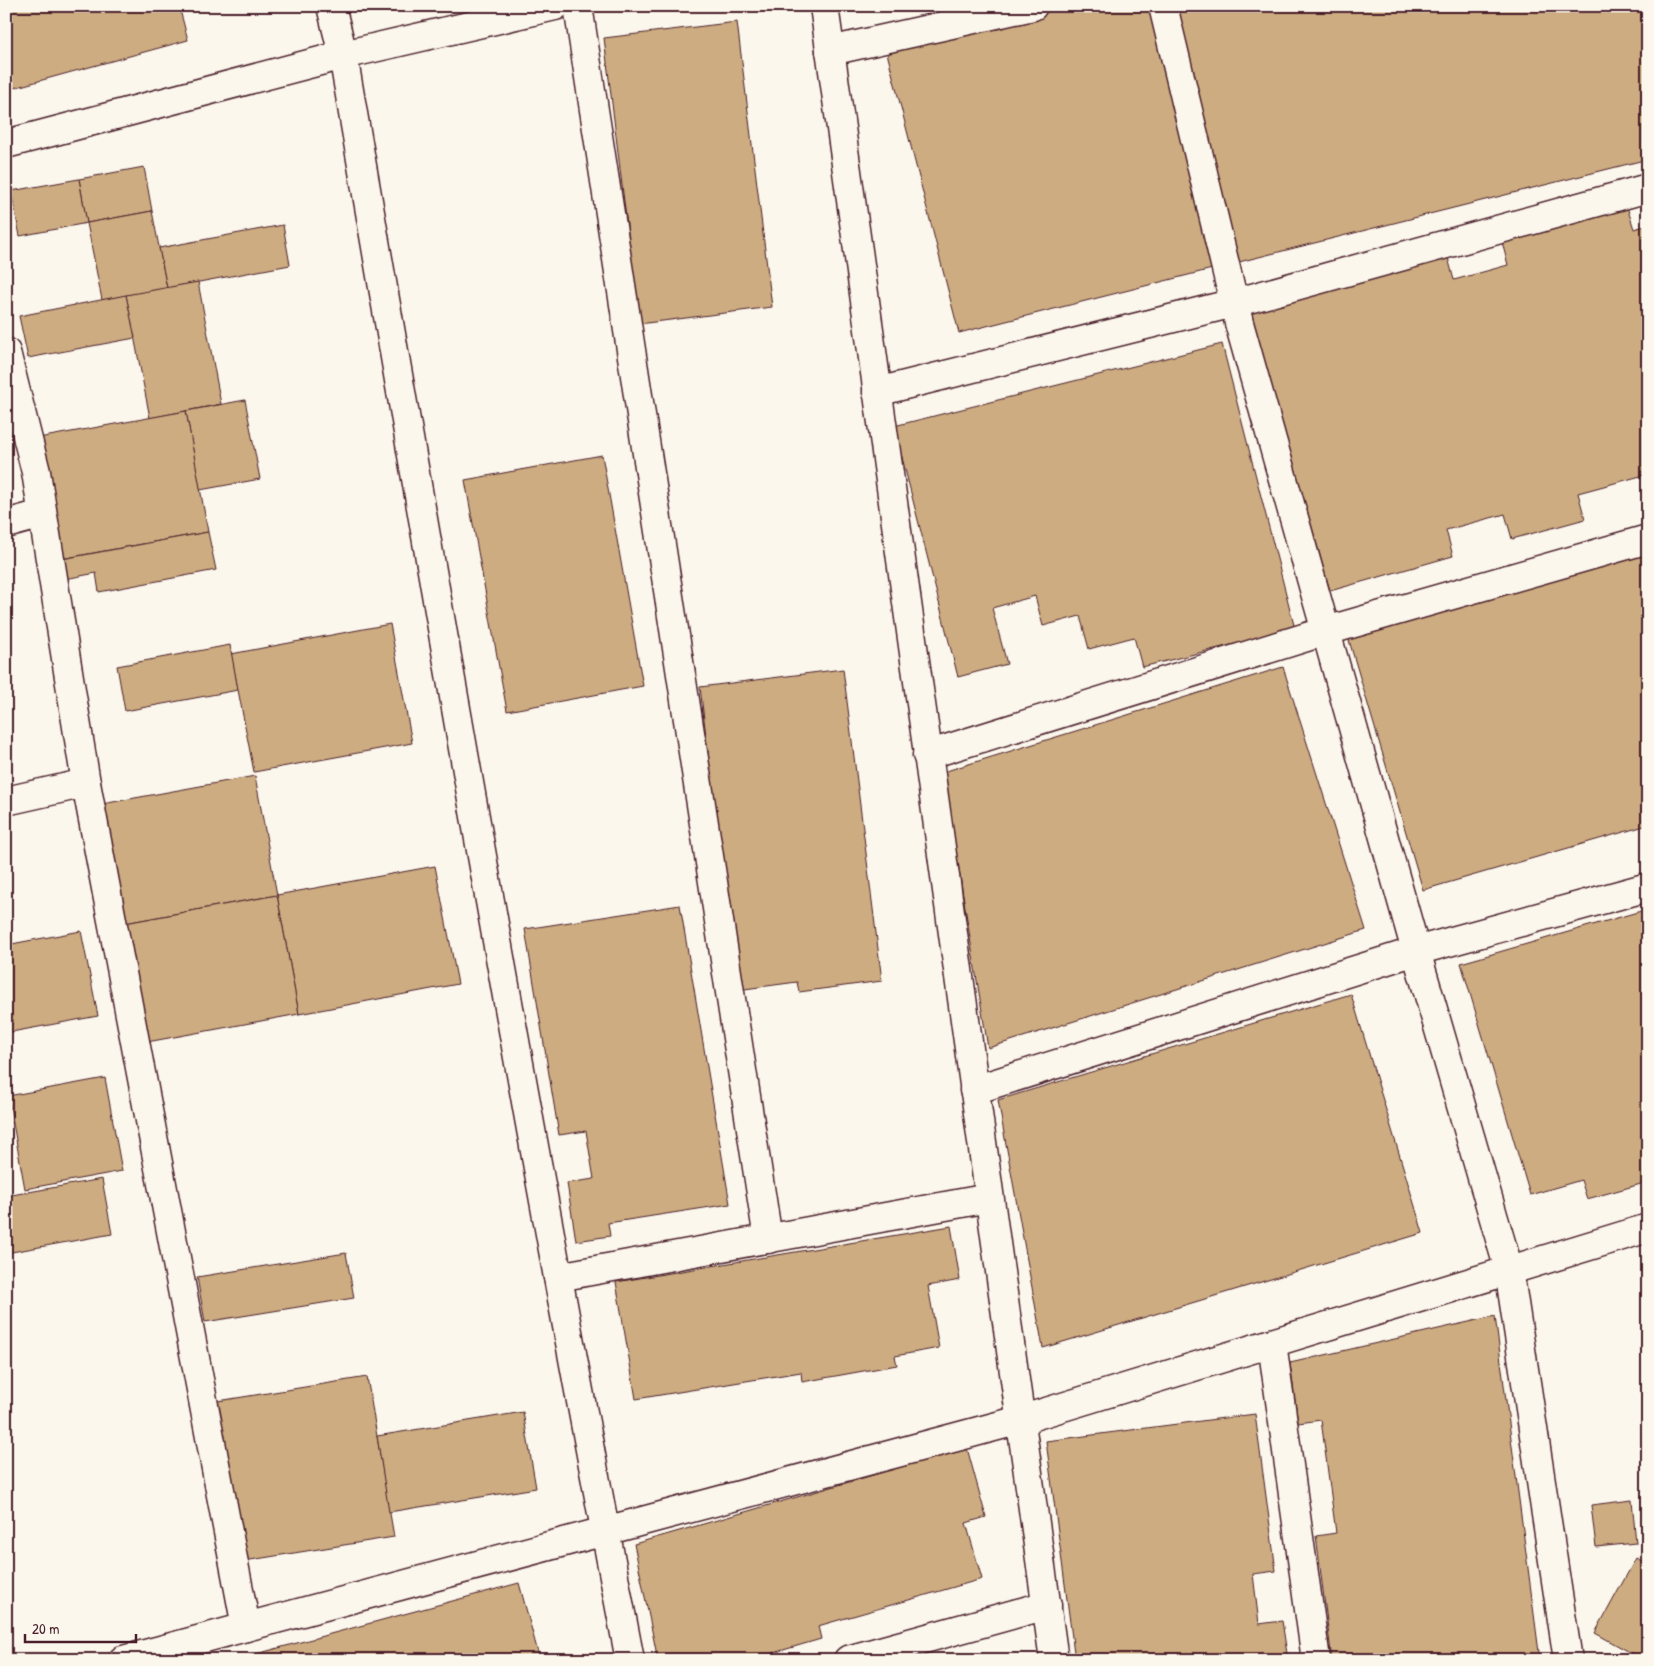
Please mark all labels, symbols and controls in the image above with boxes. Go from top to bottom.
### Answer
scale bar [25,1611,136,1643]
text: 20 m [32,1618,59,1639]

